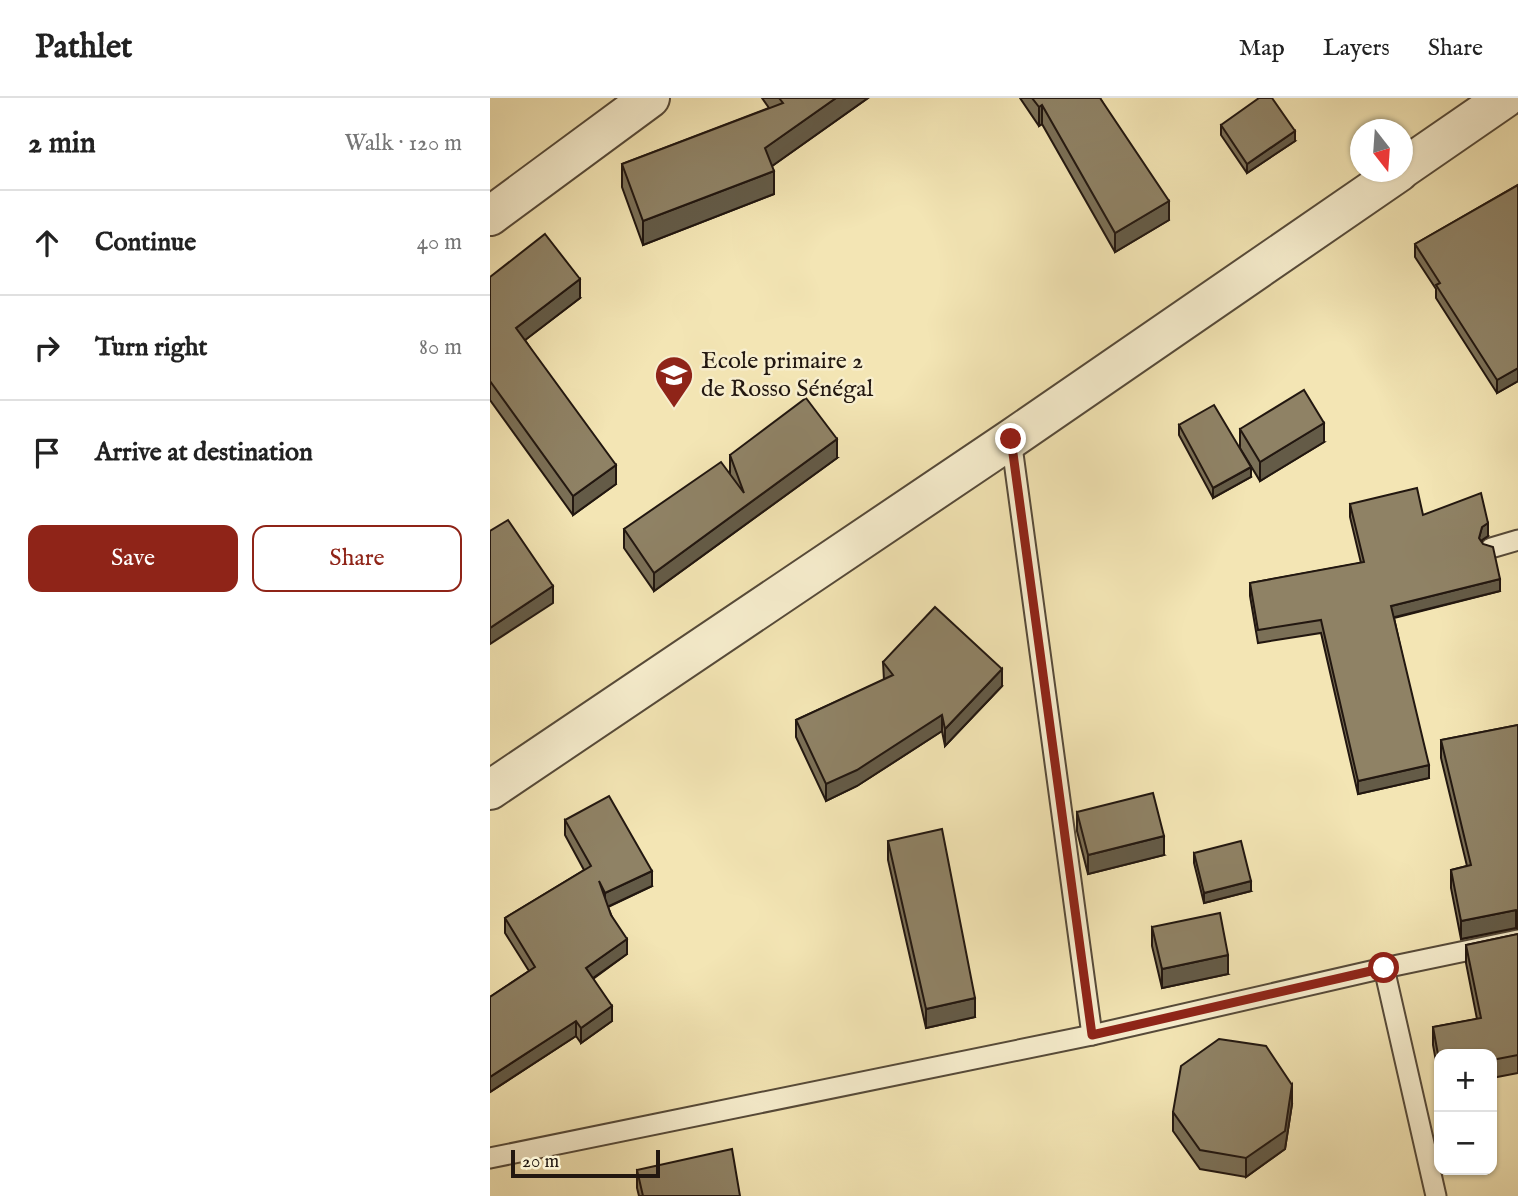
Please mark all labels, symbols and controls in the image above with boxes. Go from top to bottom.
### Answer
text: Pathlet [35,27,132,69]
text: Map [1239,33,1285,64]
text: Layers [1323,33,1390,64]
text: Share [1428,33,1483,64]
north arrow [1350,119,1413,182]
text: 2 min [28,125,96,163]
text: Walk · 120 m [344,129,462,158]
icon: ahead [28,224,66,262]
text: Continue [95,226,196,259]
text: 40 m [417,228,462,257]
icon: right [28,329,66,367]
text: Turn right [95,331,208,364]
text: 80 m [419,333,462,362]
place label: Ecole primaire 2 de Rosso Sénégal [701,346,874,405]
school or university icon: Ecole primaire 2 de Rosso Sénégal [653,354,695,409]
route end [995,423,1026,454]
icon: arrive [28,434,66,472]
text: Arrive at destination [95,436,313,469]
button: Save [28,525,238,592]
button: Share [252,525,462,592]
route start [1368,952,1399,983]
map controls [1434,1049,1497,1175]
button: + [1434,1049,1497,1112]
button: − [1434,1112,1497,1175]
scale bar [511,1147,660,1179]
text: 20 m [522,1150,559,1174]

